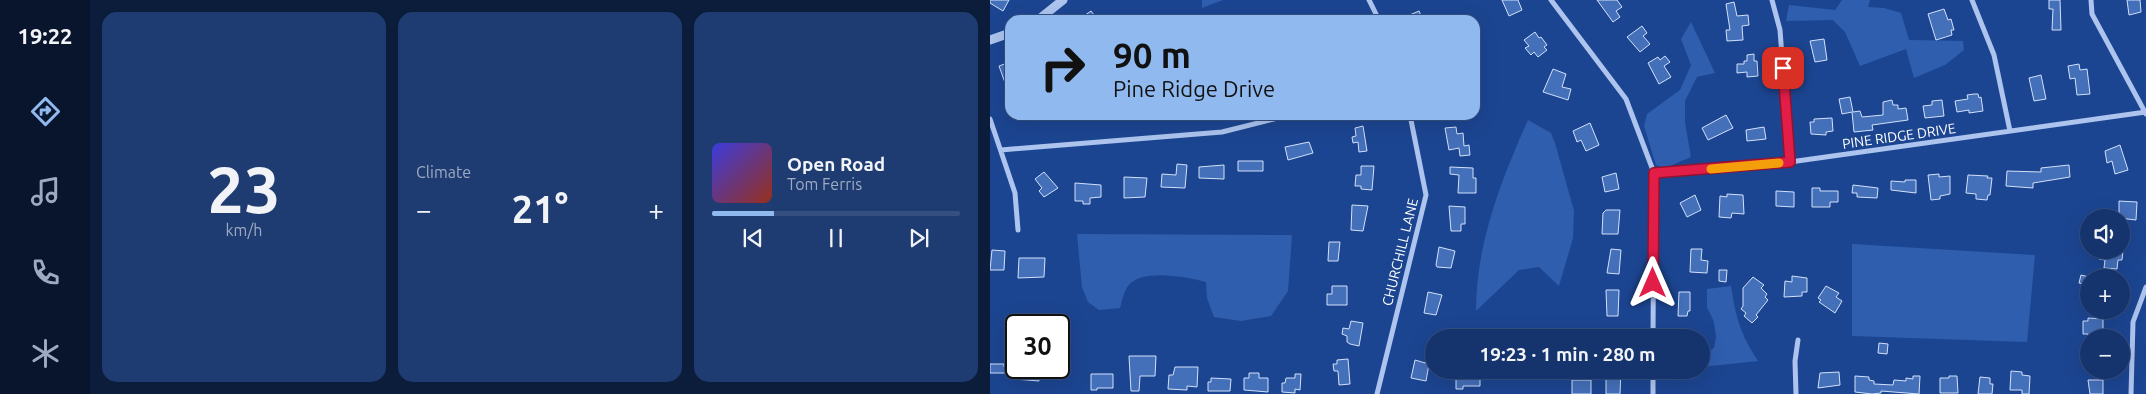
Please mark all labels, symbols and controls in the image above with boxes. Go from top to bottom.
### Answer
text: 19:22 [17,23,73,48]
icon: right [1030,35,1095,100]
text: 90 m [1113,35,1191,75]
pin [1762,47,1804,89]
icon: arrive [1769,54,1797,82]
text: Pine Ridge Drive [1113,76,1275,101]
icon: directions [28,94,63,129]
street label: PINE RIDGE DRIVE [1841,120,1957,152]
text: 23 [207,152,281,225]
text: Open Road [787,153,885,175]
text: Climate [416,163,471,181]
icon: music [28,174,63,209]
text: Tom Ferris [787,175,862,193]
text: 21° [512,188,568,230]
text: − [416,194,432,225]
text: + [648,194,664,225]
street label: CHURCHILL LANE [1379,196,1421,307]
map controls [2080,209,2130,379]
button: sound [2080,209,2130,259]
text: km/h [226,221,262,239]
icon: previous [739,224,767,252]
icon: pause [822,224,850,252]
icon: next [905,224,933,252]
icon: phone [28,255,63,290]
position arrow [1626,256,1678,308]
button: + [2080,269,2130,319]
speed limit sign: 30 [1005,314,1070,379]
button: − [2080,329,2130,379]
icon: climate [28,336,63,371]
text: 19:23 · 1 min · 280 m [1480,343,1655,365]

